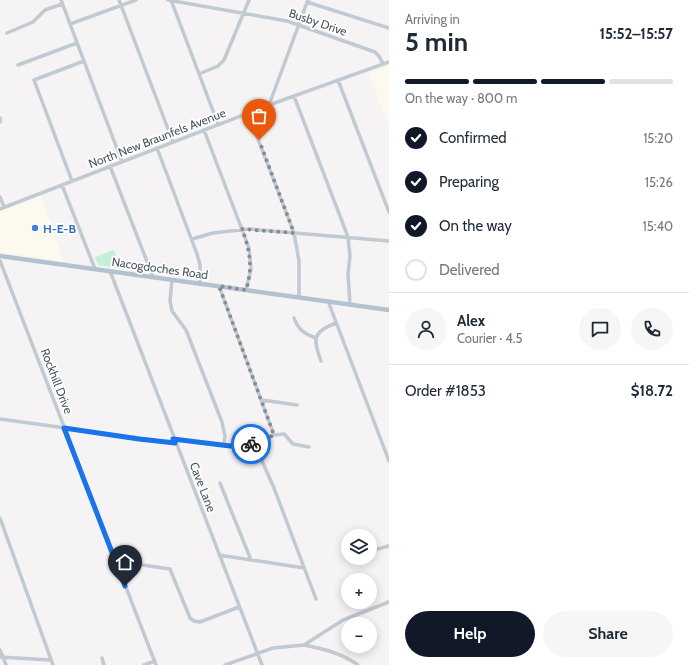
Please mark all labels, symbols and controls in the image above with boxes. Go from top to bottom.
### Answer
street label: Busby Drive [287,5,349,39]
text: Arriving in [405,11,460,27]
text: 15:52–15:57 [600,25,673,43]
text: 5 min [405,26,468,58]
text: On the way · 800 m [405,90,517,106]
pin [242,99,276,140]
street label: North New Braunfels Avenue [86,105,228,171]
icon: bag [248,105,270,127]
icon: check [405,127,427,149]
text: Confirmed [439,129,507,147]
text: 15:20 [643,130,673,146]
icon: check [405,171,427,193]
text: Preparing [439,173,499,191]
text: 15:26 [645,174,673,190]
icon: check [405,215,427,237]
text: On the way [439,217,512,235]
text: 15:40 [642,218,673,234]
place label: H-E-B [43,221,77,236]
marker: H-E-B [30,223,40,233]
street label: Nacogdoches Road [111,254,209,282]
text: Delivered [439,261,500,279]
button: person [405,308,447,350]
button: chat [579,308,621,350]
button: phone [631,308,673,350]
text: Alex [457,312,485,330]
text: Courier · 4.5 [457,330,522,346]
street label: Rockhill Drive [38,346,76,416]
text: Order #1853 [405,382,486,400]
text: $18.72 [631,382,673,400]
courier [231,424,271,464]
icon: bike [240,433,262,455]
street label: Cave Lane [187,460,219,514]
map controls [341,529,377,653]
button: layers [341,529,377,565]
pin [108,545,142,586]
icon: home [114,551,136,573]
button: + [341,573,377,609]
button: Help [405,611,535,657]
button: Share [543,611,673,657]
button: − [341,617,377,653]

